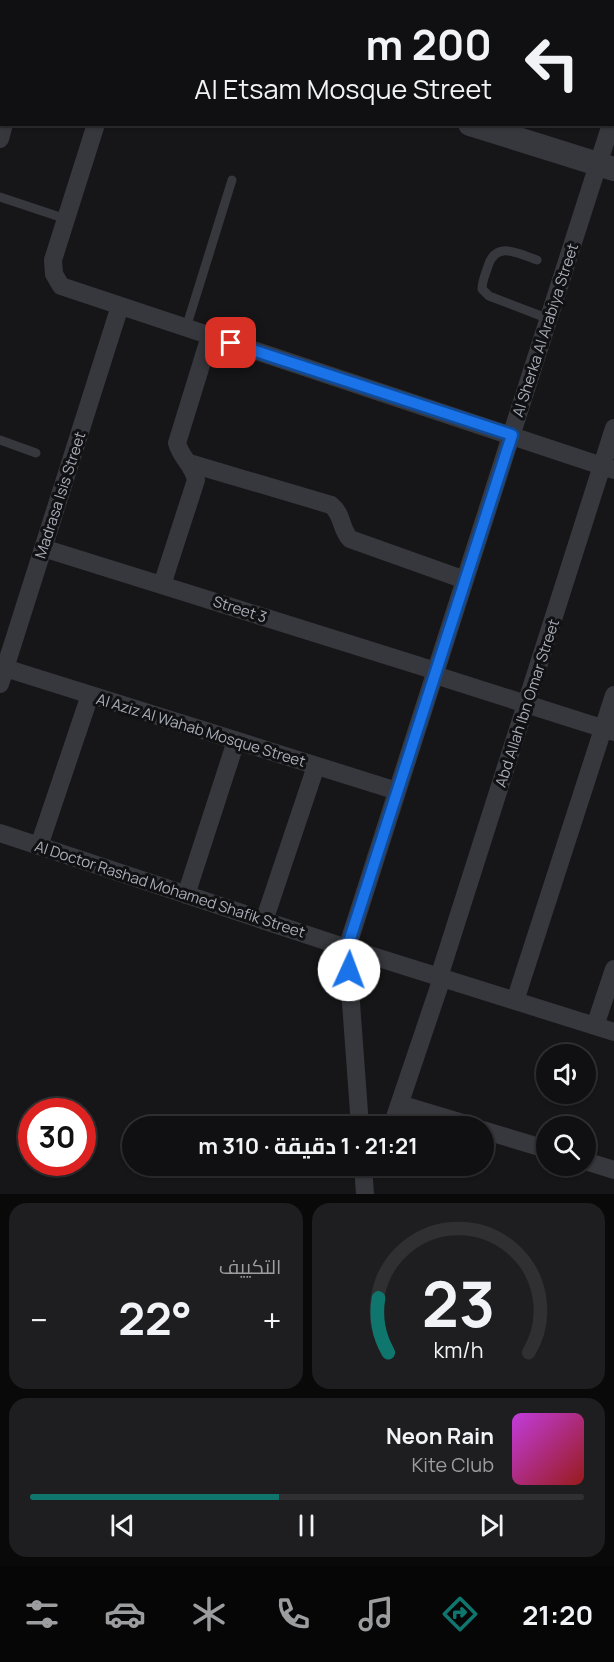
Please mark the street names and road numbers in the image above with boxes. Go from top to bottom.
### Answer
street label: Al Sherka Al Arabiya Street [507,240,583,420]
street label: Madrasa Isis Street [30,429,90,561]
street label: Street 3 [210,590,270,628]
street label: Abd Allah Ibn Omar Street [490,616,564,790]
street label: Al Aziz Al Wahab Mosque Street [94,688,308,772]
street label: Al Doctor Rashad Mohamed Shafik Street [32,835,308,943]

